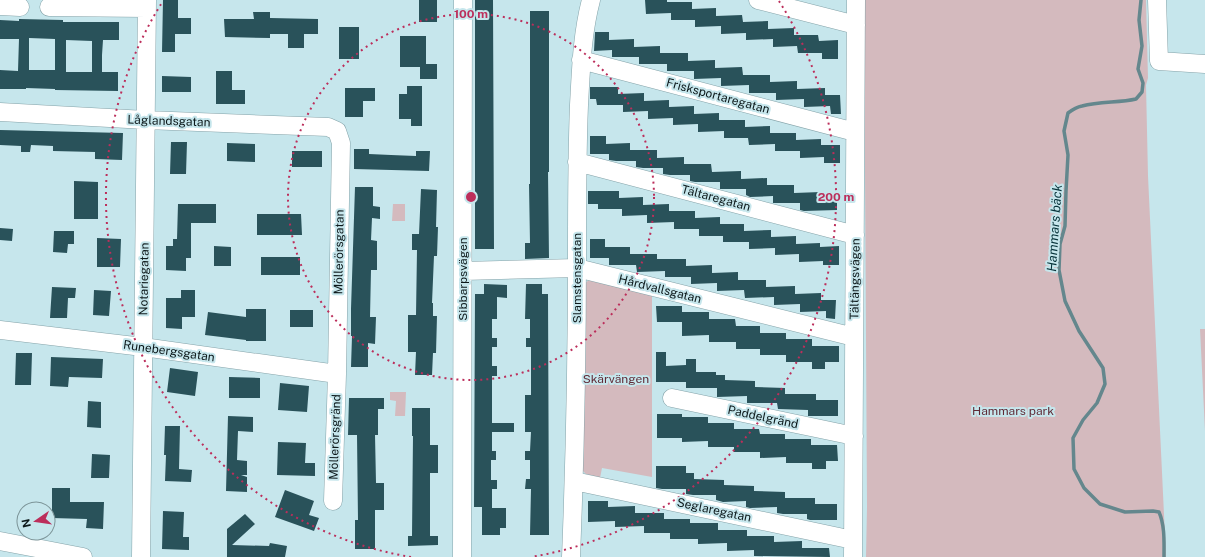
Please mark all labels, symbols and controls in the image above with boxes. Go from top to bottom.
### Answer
text: 100 m [454,7,488,21]
street label: Frisksportaregatan [665,75,771,117]
street label: Låglandsgatan [127,113,211,129]
street label: Tältaregatan [680,182,752,214]
water label: Hammars bäck [1044,184,1065,272]
centre of rings [464,190,478,204]
text: 200 m [818,190,854,204]
street label: Möllerörsgatan [331,209,347,295]
street label: Slamstensgatan [570,233,584,323]
street label: Sibbarpsvägen [456,237,470,321]
street label: Tältängsvägen [847,238,863,320]
street label: Notariegatan [136,242,152,316]
street label: Hårdvallsgatan [617,272,703,306]
street label: Runebergsgatan [122,338,216,364]
park label: Skärvängen [583,372,649,386]
street label: Möllerörsgränd [327,394,343,480]
street label: Paddelgränd [726,403,800,431]
park label: Hammars park [972,404,1054,418]
street label: Seglaregatan [676,495,753,525]
north arrow [16,501,56,541]
text: N [19,518,33,529]

